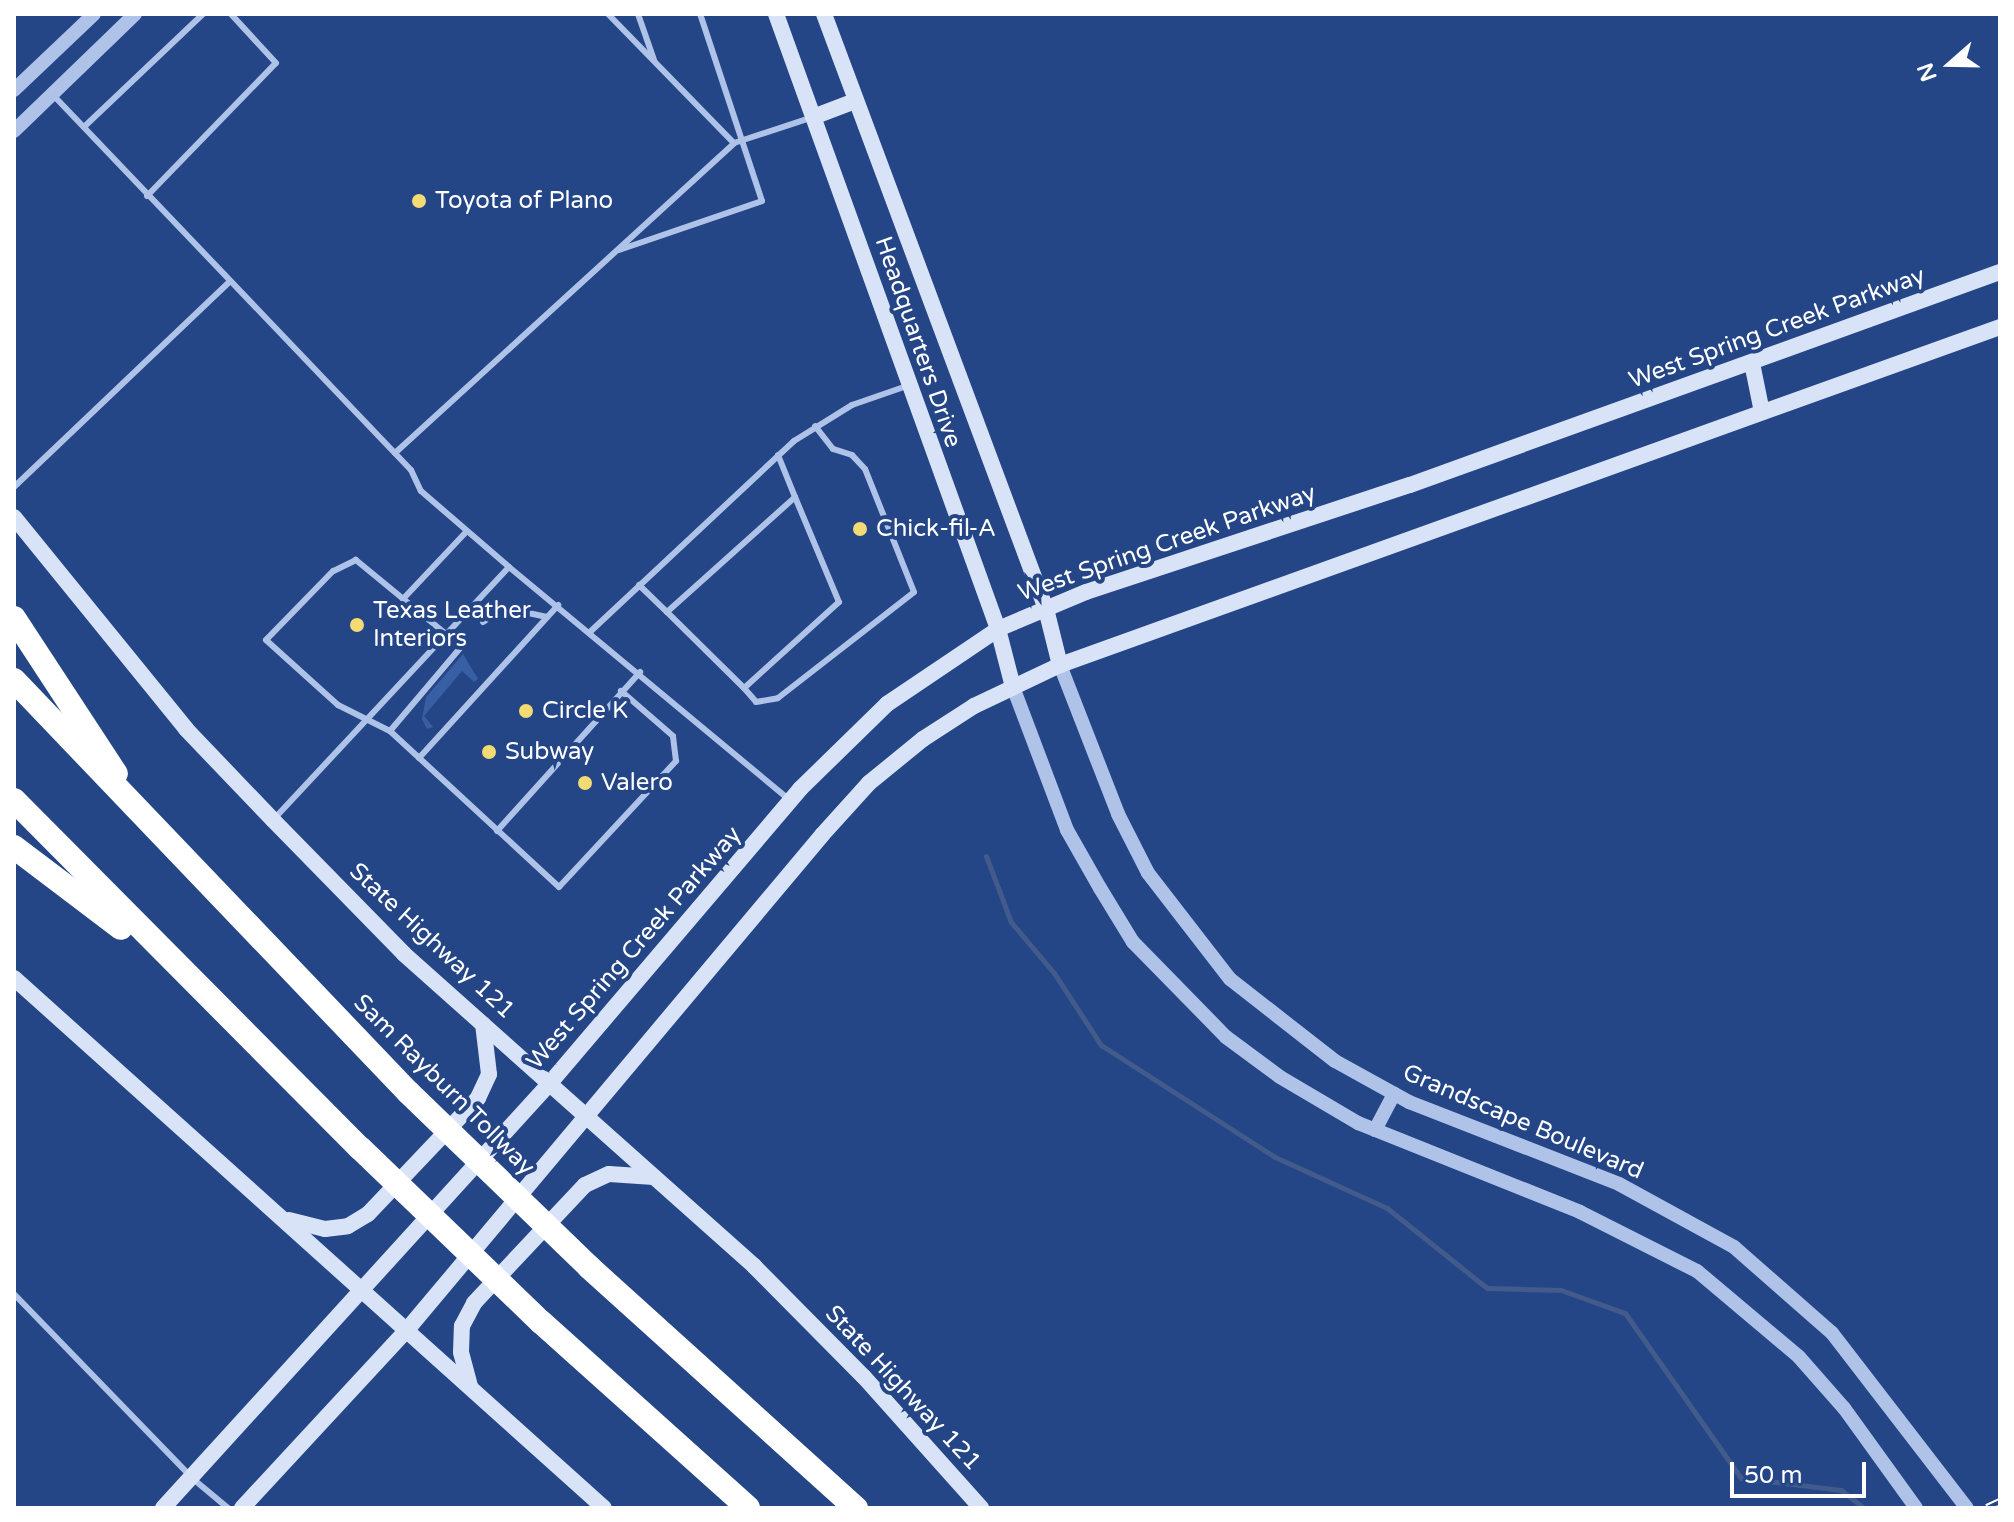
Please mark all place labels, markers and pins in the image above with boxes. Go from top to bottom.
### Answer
place label: Toyota of Plano [435,187,613,215]
marker: Toyota of Plano [410,192,428,210]
place label: Chick-fil-A [876,515,996,543]
marker: Chick-fil-A [851,520,869,538]
place label: Texas Leather Interiors [373,597,531,653]
marker: Texas Leather Interiors [348,616,366,634]
place label: Circle K [542,697,628,725]
marker: Circle K [517,702,535,720]
place label: Subway [505,738,594,766]
marker: Subway [480,743,498,761]
place label: Valero [601,769,673,797]
marker: Valero [576,774,594,792]

